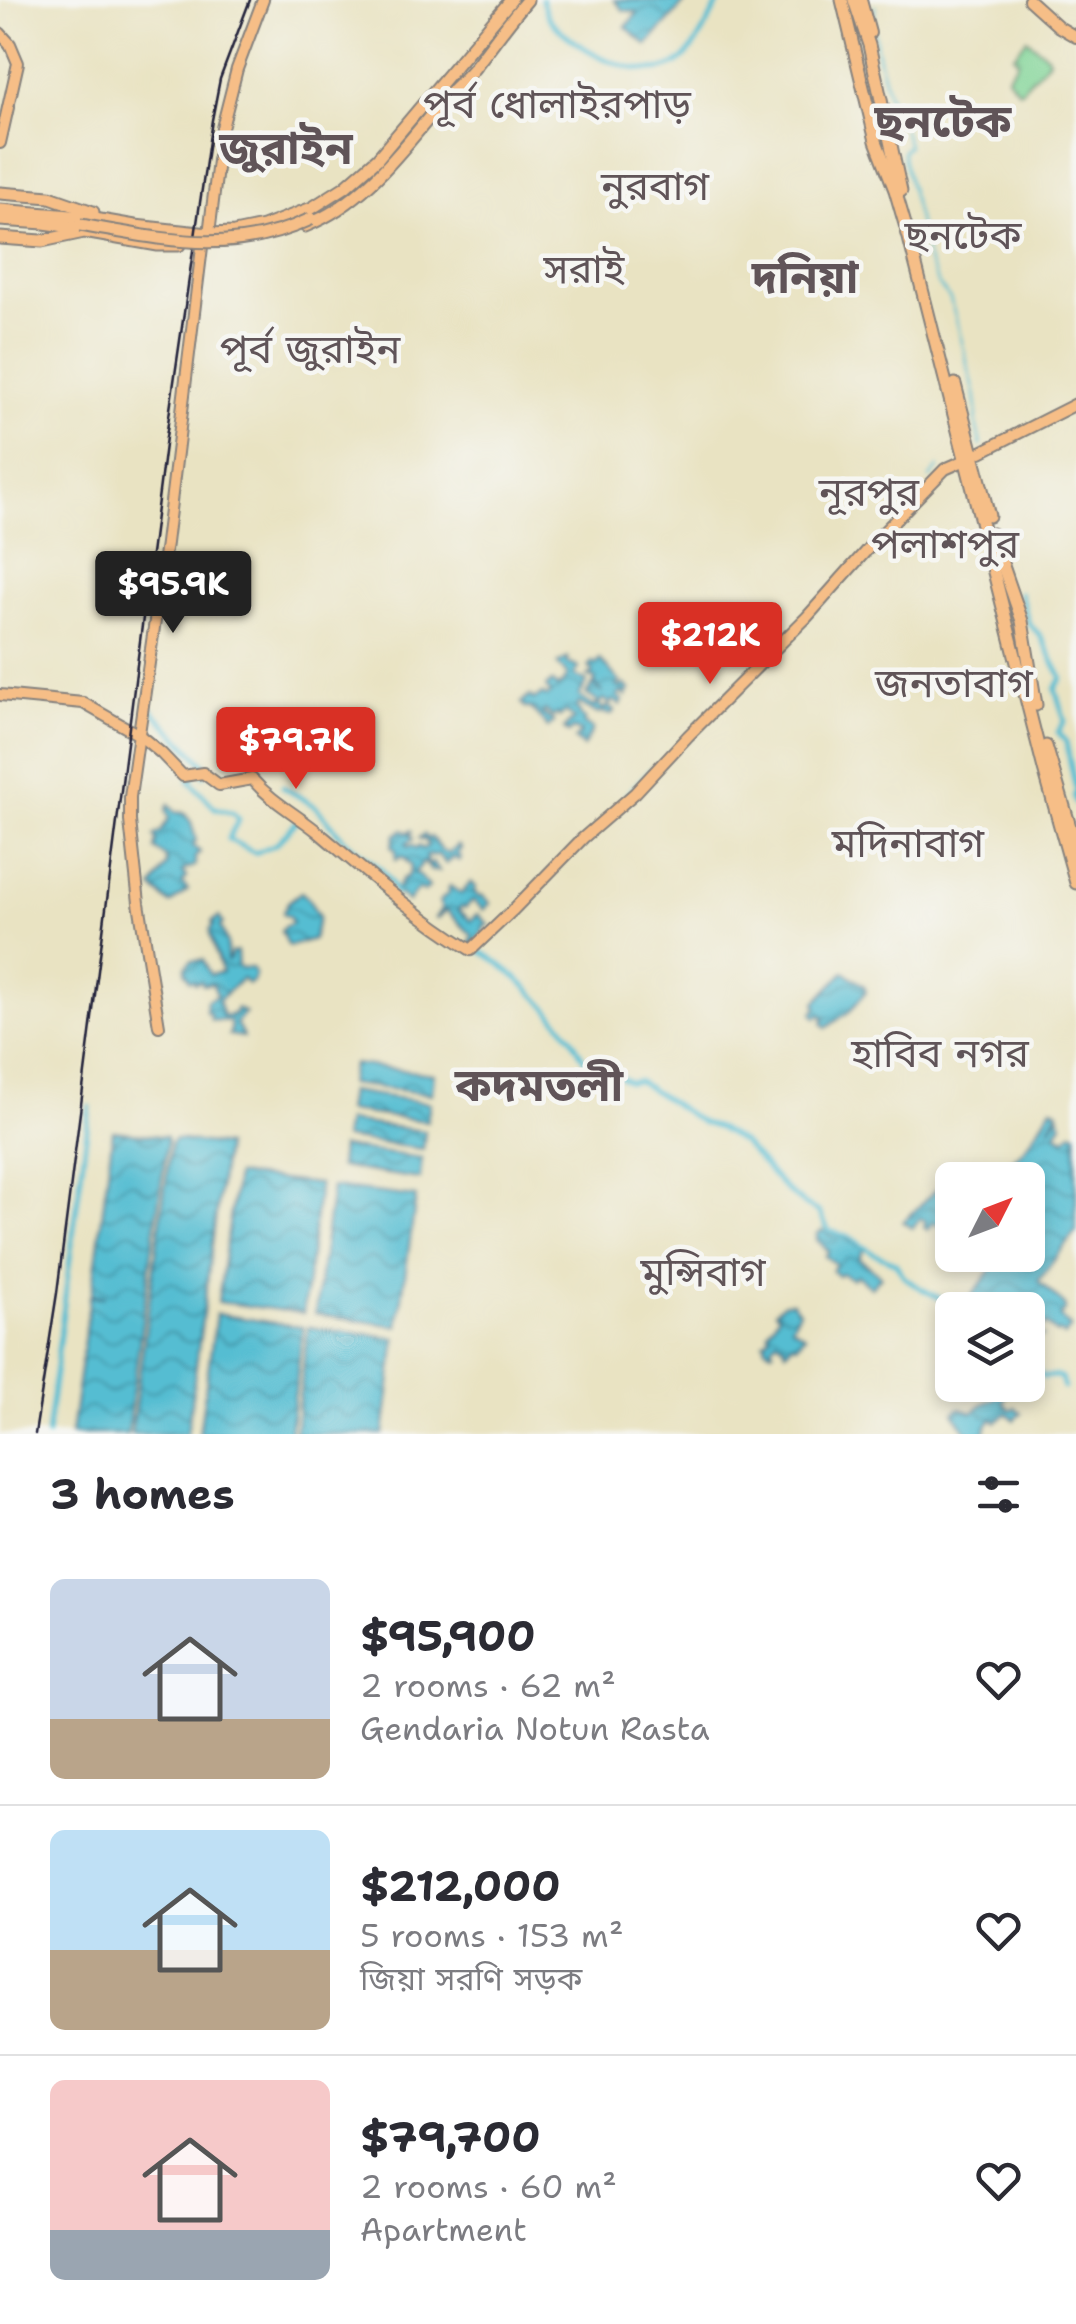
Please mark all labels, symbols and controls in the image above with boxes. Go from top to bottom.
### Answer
district label: পূর্ব ধোলাইরপাড় [423,77,691,131]
district label: ছনটেক [874,91,1013,151]
district label: জুরাইন [218,118,354,178]
district label: নুরবাগ [600,159,710,213]
district label: ছনটেক [903,208,1022,262]
district label: সরাই [543,242,625,296]
district label: দনিয়া [751,247,860,307]
district label: পূর্ব জুরাইন [220,322,401,376]
district label: নূরপুর [818,465,920,519]
district label: পলাশপুর [871,517,1020,571]
pin: $95.9K [92,551,254,636]
text: $95.9K [117,562,229,605]
pin: $212K [640,602,780,687]
text: $212K [660,613,760,656]
district label: জনতাবাগ [874,656,1034,710]
pin: $79.7K [215,707,377,792]
text: $79.7K [238,718,354,761]
district label: মদিনাবাগ [831,816,985,870]
district label: হাবিব নগর [850,1026,1030,1080]
district label: কদমতলী [454,1055,625,1115]
north arrow [935,1162,1045,1272]
map controls [935,1162,1045,1402]
district label: মুন্সিবাগ [640,1245,767,1299]
button: layers [935,1292,1045,1402]
text: 3 homes [50,1466,235,1522]
icon: filters [971,1467,1026,1522]
text: $95,900 [360,1608,536,1664]
icon: home [130,1619,250,1739]
icon: heart [971,1652,1026,1707]
text: 2 rooms · 62 m² [360,1664,616,1707]
text: Gendaria Notun Rasta [360,1707,710,1750]
text: $212,000 [360,1858,561,1914]
icon: home [130,1870,250,1990]
icon: heart [971,1903,1026,1958]
text: 5 rooms · 153 m² [360,1914,623,1957]
text: জিয়া সরণি সড়ক [360,1957,582,2000]
text: $79,700 [360,2109,541,2165]
icon: home [130,2120,250,2240]
icon: heart [971,2153,1026,2208]
text: 2 rooms · 60 m² [360,2165,617,2208]
text: Apartment [360,2208,527,2251]

